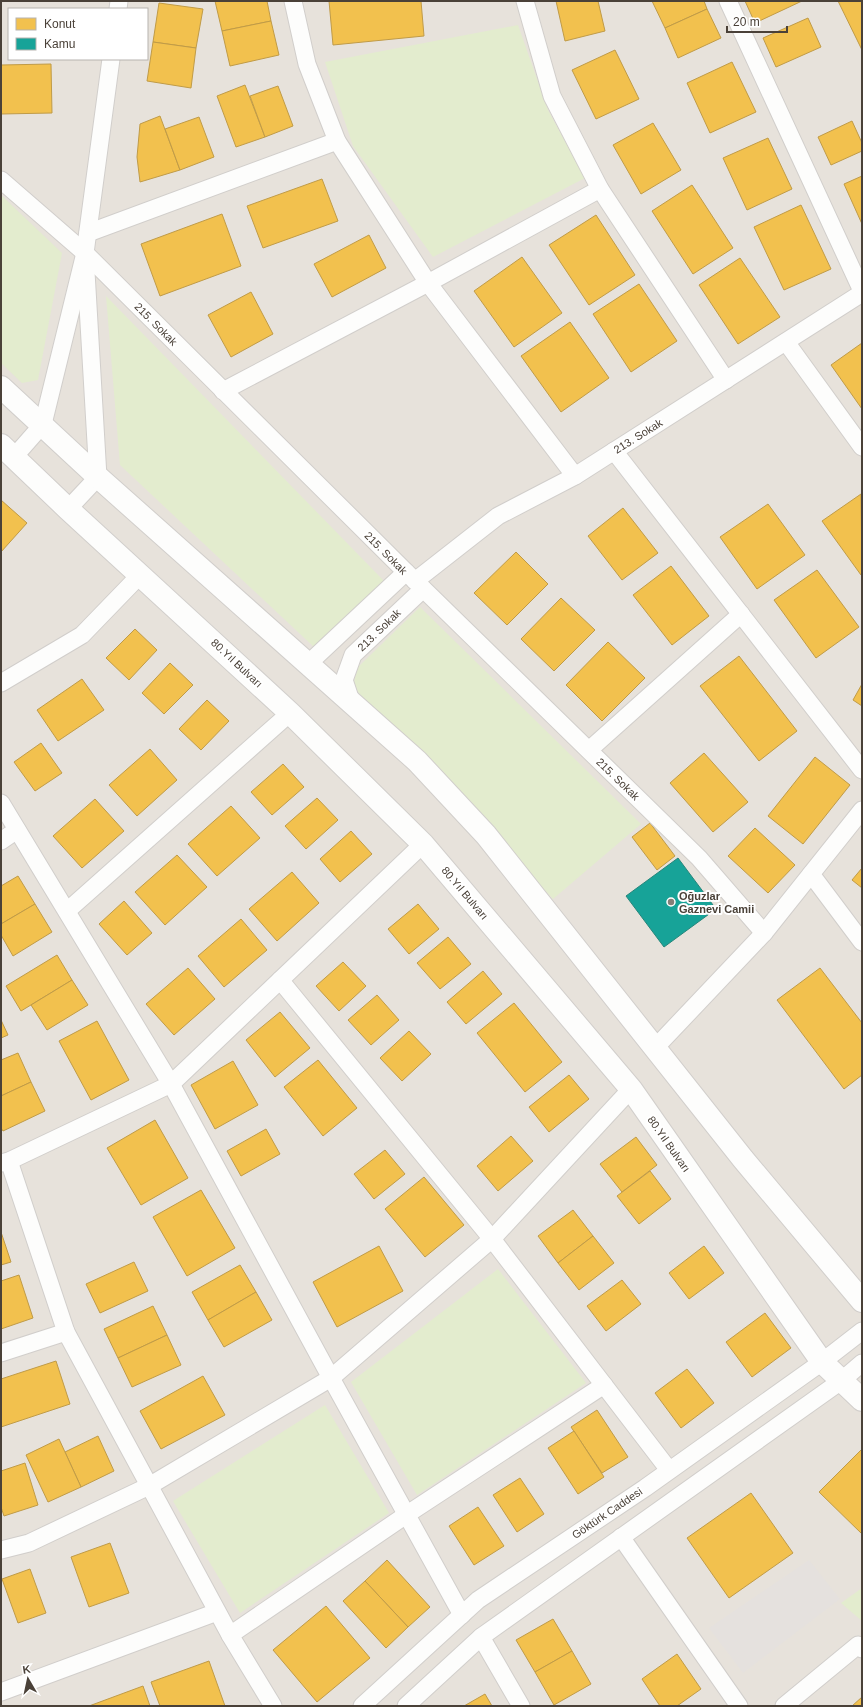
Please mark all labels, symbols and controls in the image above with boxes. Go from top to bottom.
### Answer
legend [8,8,148,60]
scale bar [727,8,787,34]
text: 20 m [733,15,760,29]
text: Konut [44,17,76,31]
text: Kamu [44,37,75,51]
street label: 215. Sokak [132,300,180,348]
street label: 213. Sokak [611,416,665,456]
street label: 215. Sokak [362,529,410,577]
street label: 213. Sokak [355,606,403,653]
street label: 80.Yıl Bulvarı [209,636,265,690]
street label: 215. Sokak [594,756,642,803]
street label: 80.Yıl Bulvarı [439,864,491,922]
place label: Oğuzlar Gaznevi Camii [679,890,754,915]
marker: Oğuzlar Gaznevi Camii [666,897,676,907]
street label: 80.Yıl Bulvarı [645,1114,693,1174]
street label: Göktürk Caddesi [570,1485,644,1541]
north arrow [8,1659,48,1699]
text: K [22,1663,31,1676]

